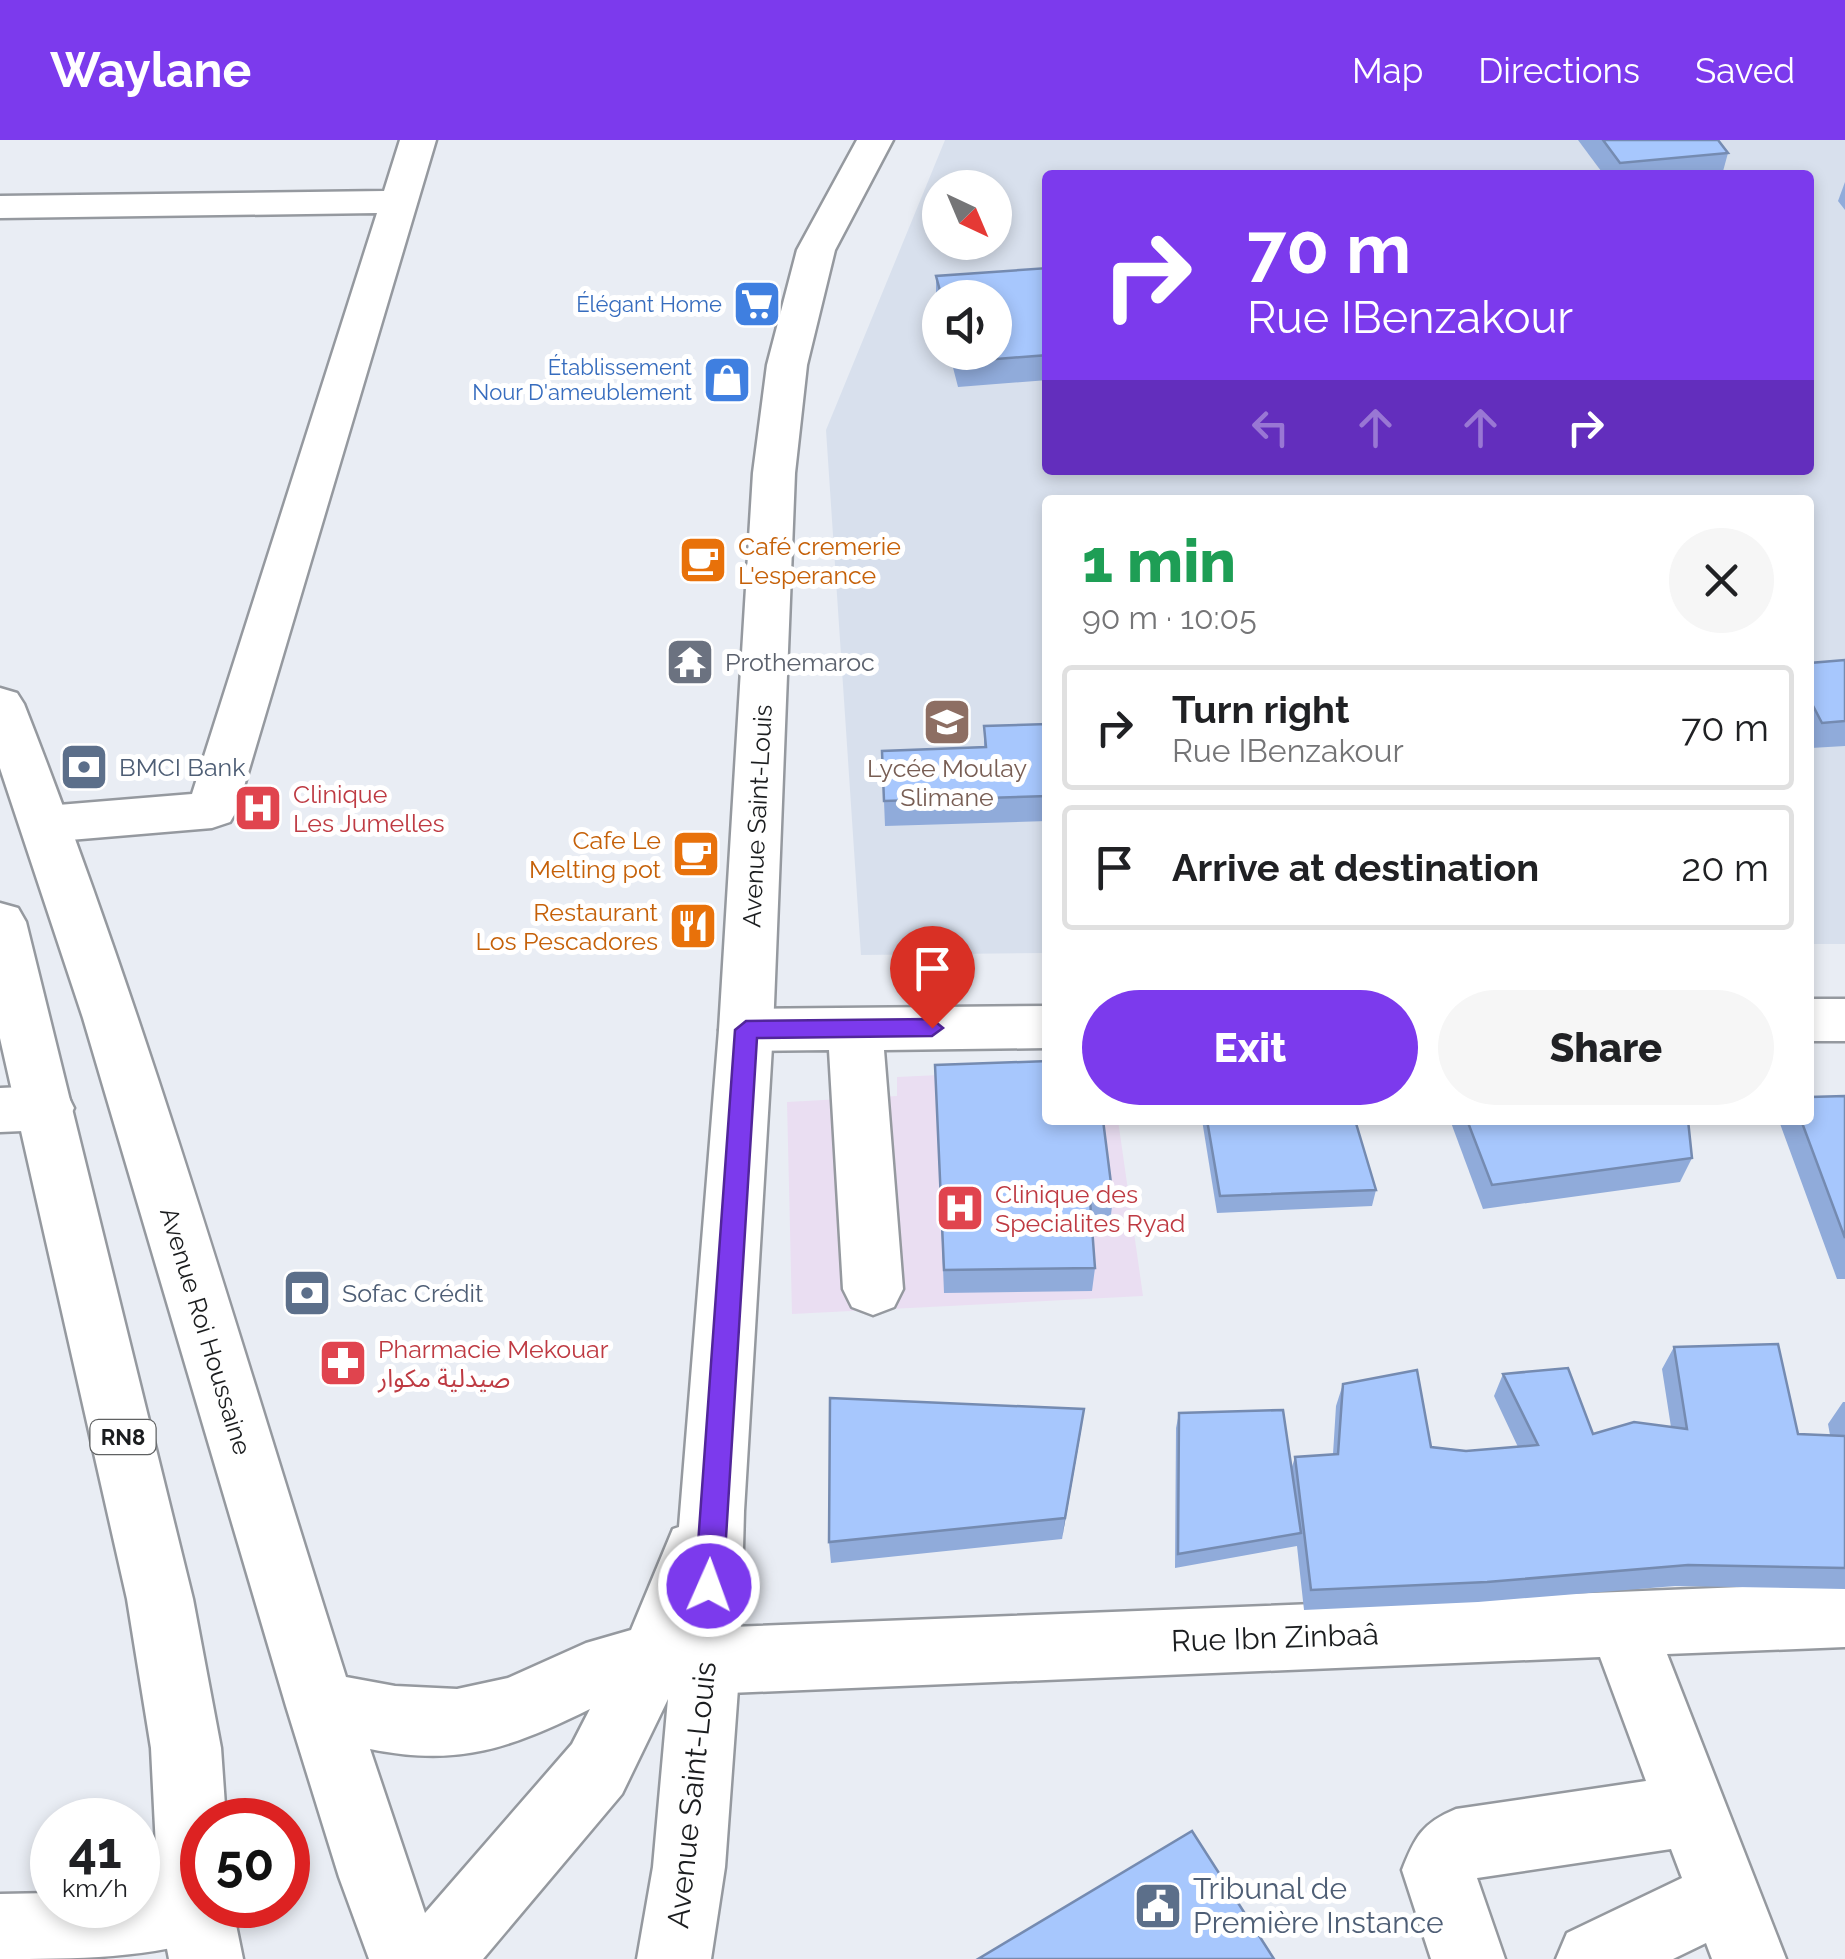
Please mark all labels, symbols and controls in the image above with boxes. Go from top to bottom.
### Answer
text: Waylane [50,42,251,98]
text: Map [1352,50,1423,91]
text: Directions [1478,50,1640,91]
text: Saved [1695,50,1795,91]
north arrow [922,170,1012,260]
map controls [922,170,1012,370]
text: 70 m [1247,207,1411,289]
icon: right [1082,210,1212,340]
supermarket icon: Élégant Home [731,278,783,330]
button: sound [922,280,1012,370]
place label: Élégant Home [576,291,722,317]
text: Rue IBenzakour [1247,291,1573,344]
place label: Établissement Nour D'ameublement [472,354,693,405]
shop icon: Établissement Nour D'ameublement [701,354,753,406]
icon: left [1243,400,1298,455]
icon: ahead [1348,400,1403,455]
icon: ahead [1453,400,1508,455]
icon: right [1558,400,1613,455]
text: 1 min [1082,526,1236,596]
button: close [1669,528,1774,633]
place label: Café cremerie L'esperance [738,531,901,590]
cafe icon: Café cremerie L'esperance [677,534,729,586]
text: 90 m · 10:05 [1082,599,1257,636]
temple icon: Prothemaroc [664,636,716,688]
place label: Prothemaroc [725,647,875,677]
text: Turn right [1172,687,1349,732]
school or university icon: Lycée Moulay Slimane [921,696,973,748]
icon: right [1087,700,1142,755]
street label: Avenue Saint-Louis [736,704,778,928]
text: 70 m [1681,705,1769,750]
text: Rue IBenzakour [1172,732,1404,769]
bank icon: BMCI Bank [58,741,110,793]
place label: BMCI Bank [119,752,246,782]
place label: Lycée Moulay Slimane [867,753,1027,812]
place label: Clinique Les Jumelles [293,779,445,838]
hospital icon: Clinique Les Jumelles [232,782,284,834]
place label: Cafe Le Melting pot [529,825,662,884]
cafe icon: Cafe Le Melting pot [670,828,722,880]
icon: arrive [1087,840,1142,895]
text: Arrive at destination [1172,845,1539,890]
text: 20 m [1681,845,1769,890]
place label: Restaurant Los Pescadores [475,897,659,956]
restaurant icon: Restaurant Los Pescadores [667,900,719,952]
pin [890,926,975,1029]
icon: arrive [905,941,960,996]
button: Exit [1082,990,1418,1105]
button: Share [1438,990,1774,1105]
place label: Clinique des Specialites Ryad [995,1179,1185,1238]
hospital icon: Clinique des Specialites Ryad [934,1182,986,1234]
street label: Avenue Roi Houssaine [154,1204,258,1458]
bank icon: Sofac Crédit [281,1267,333,1319]
place label: Sofac Crédit [342,1278,484,1308]
place label: Pharmacie Mekouar صيدلية مكوار [377,1334,609,1393]
pharmacy icon: Pharmacie Mekouar صيدلية مكوار [317,1337,369,1389]
road number: RN8 [90,1420,156,1454]
position arrow [657,1534,761,1638]
street label: Rue Ibn Zinbaâ [1171,1616,1379,1659]
street label: Avenue Saint-Louis [660,1660,723,1930]
speed limit sign: 50 [180,1798,310,1928]
text: 41 [68,1821,122,1880]
place label: Tribunal de Première Instance [1193,1871,1444,1940]
text: km/h [62,1873,128,1903]
public building icon: Tribunal de Première Instance [1132,1880,1184,1932]

